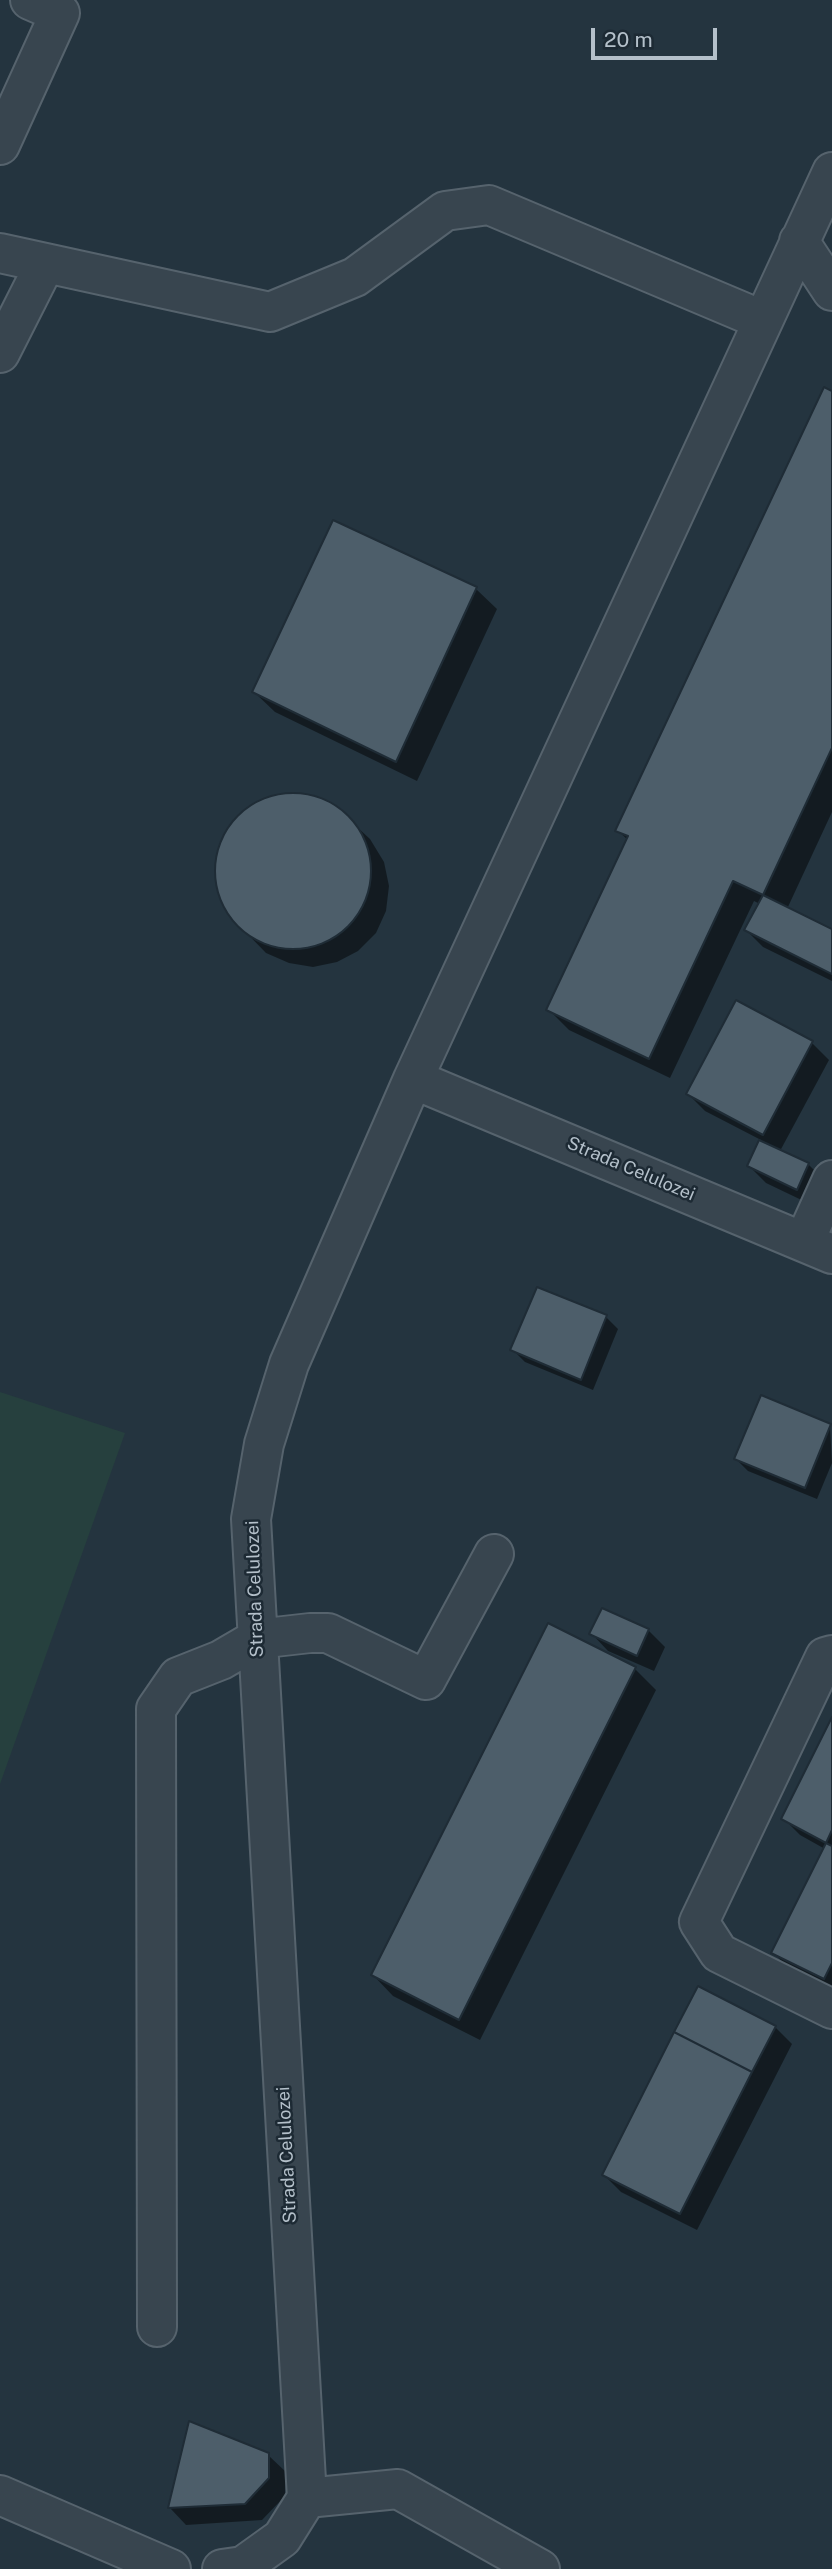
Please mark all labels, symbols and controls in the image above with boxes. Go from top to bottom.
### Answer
scale bar [594,14,720,58]
text: 20 m [604,27,653,52]
street label: Strada Celulozei [564,1132,698,1206]
street label: Strada Celulozei [242,1520,268,1658]
street label: Strada Celulozei [273,2086,301,2224]

